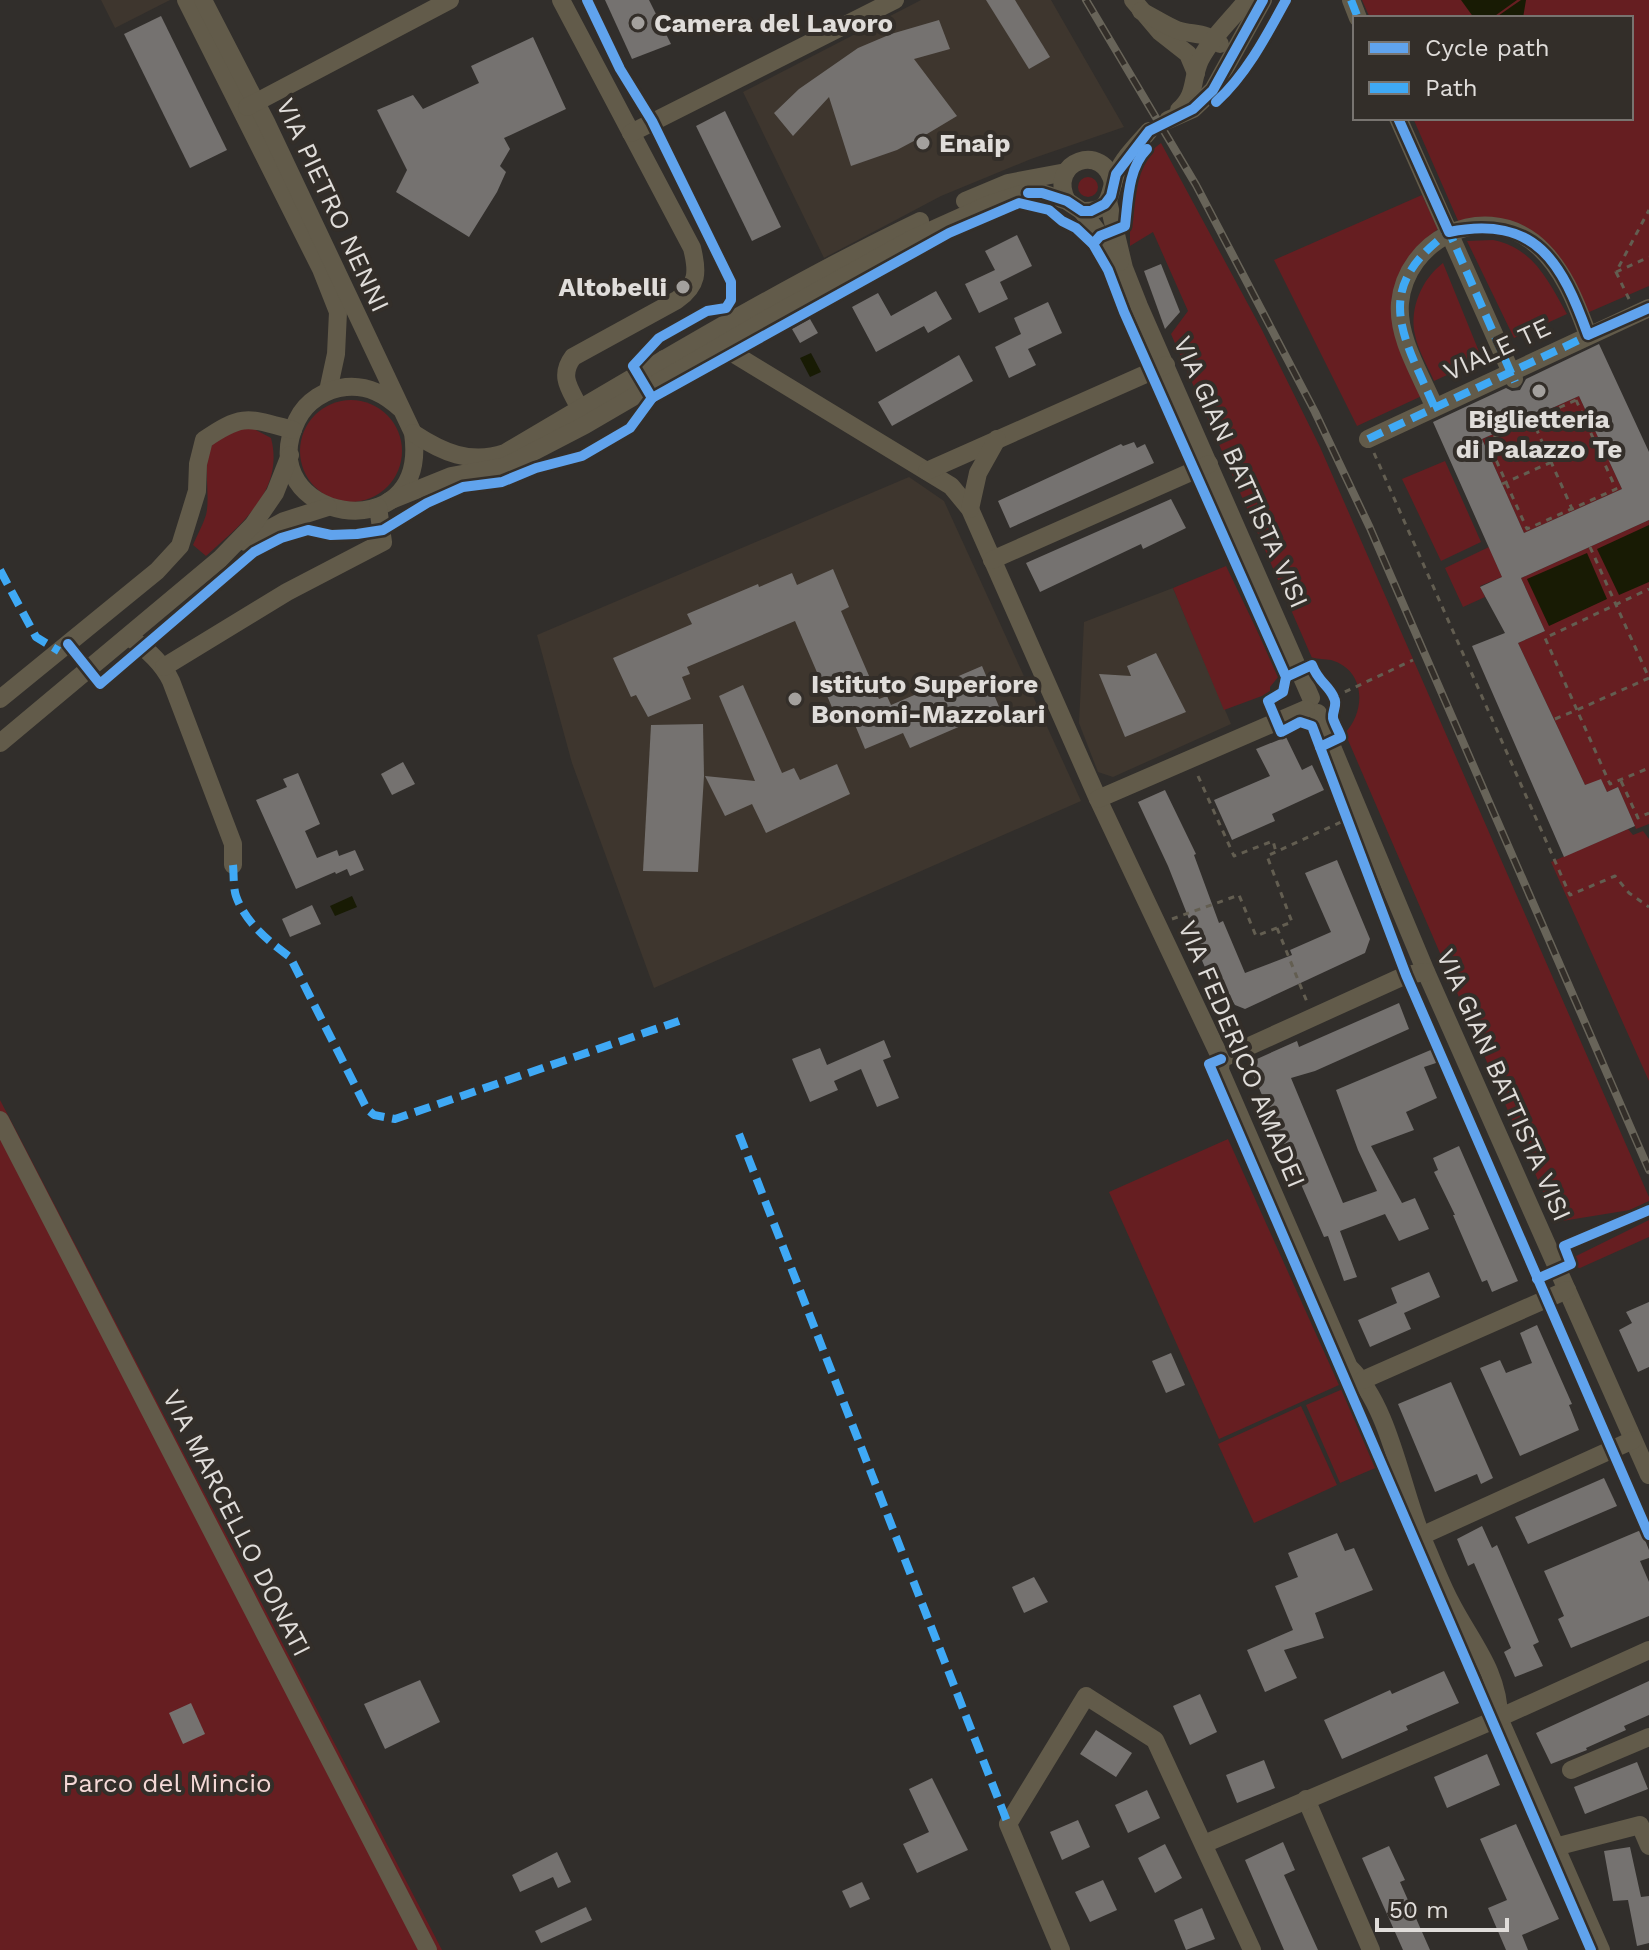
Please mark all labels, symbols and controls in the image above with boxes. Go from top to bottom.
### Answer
place label: Camera del Lavoro [654,8,893,38]
marker: Camera del Lavoro [629,14,647,32]
legend [1353,16,1633,120]
text: Cycle path [1425,34,1550,62]
text: Path [1425,74,1478,102]
street label: VIA PIETRO NENNI [270,93,396,317]
place label: Enaip [939,128,1010,158]
marker: Enaip [914,134,932,152]
place label: Altobelli [558,272,667,302]
marker: Altobelli [674,278,692,296]
street label: VIALE TE [1439,311,1555,387]
street label: VIA GIAN BATTISTA VISI [1167,332,1315,612]
marker: Biglietteria di Palazzo Te [1530,382,1548,400]
place label: Biglietteria di Palazzo Te [1456,404,1622,464]
place label: Istituto Superiore Bonomi-Mazzolari [811,669,1045,729]
marker: Istituto Superiore Bonomi-Mazzolari [786,690,804,708]
street label: VIA FEDERICO AMADEI [1172,916,1312,1192]
street label: VIA GIAN BATTISTA VISI [1430,945,1578,1225]
street label: VIA MARCELLO DONATI [157,1385,317,1661]
park label: Parco del Mincio [62,1768,272,1798]
scale bar [1377,1882,1507,1932]
text: 50 m [1389,1896,1449,1924]

